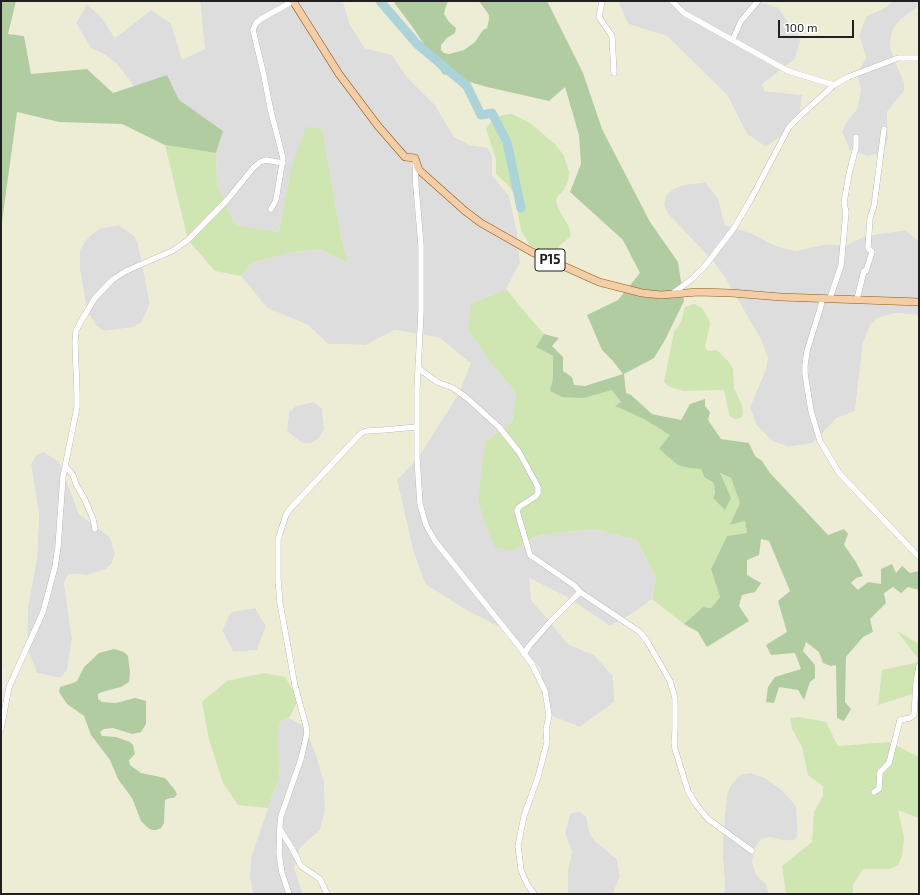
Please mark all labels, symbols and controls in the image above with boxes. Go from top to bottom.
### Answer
scale bar [780,12,856,38]
text: 100 m [785,20,817,34]
road number: P15 [535,249,565,271]

